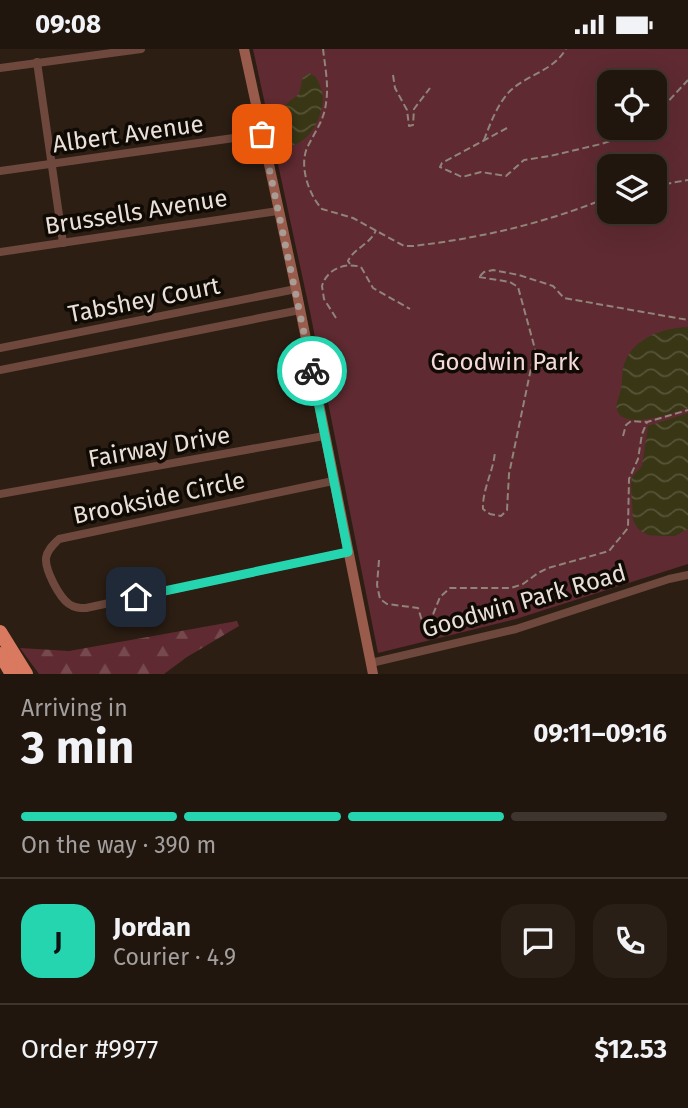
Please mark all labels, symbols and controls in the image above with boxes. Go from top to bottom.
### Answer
text: 09:08 [35,9,101,40]
map controls [597,70,667,224]
button: locate [597,70,667,140]
pin [232,104,292,164]
street label: Albert Avenue [51,110,205,158]
icon: bag [243,115,281,153]
button: layers [597,154,667,224]
street label: Brussells Avenue [43,184,229,240]
street label: Tabshey Court [66,272,222,328]
courier [277,336,347,406]
park label: Goodwin Park [430,348,580,376]
icon: bike [293,352,331,390]
street label: Fairway Drive [86,421,232,473]
street label: Brookside Circle [70,466,248,530]
street label: Goodwin Park Road [419,558,629,644]
pin [106,567,166,627]
icon: home [117,578,155,616]
text: Arriving in [21,694,128,722]
text: 09:11–09:16 [533,718,667,749]
text: 3 min [21,720,134,775]
text: On the way · 390 m [21,831,216,859]
button: chat [501,904,575,978]
button: phone [593,904,667,978]
text: Jordan [113,912,191,943]
text: J [54,926,62,957]
text: Courier · 4.9 [113,943,236,971]
text: Order #9977 [21,1034,158,1065]
text: $12.53 [594,1034,667,1065]

